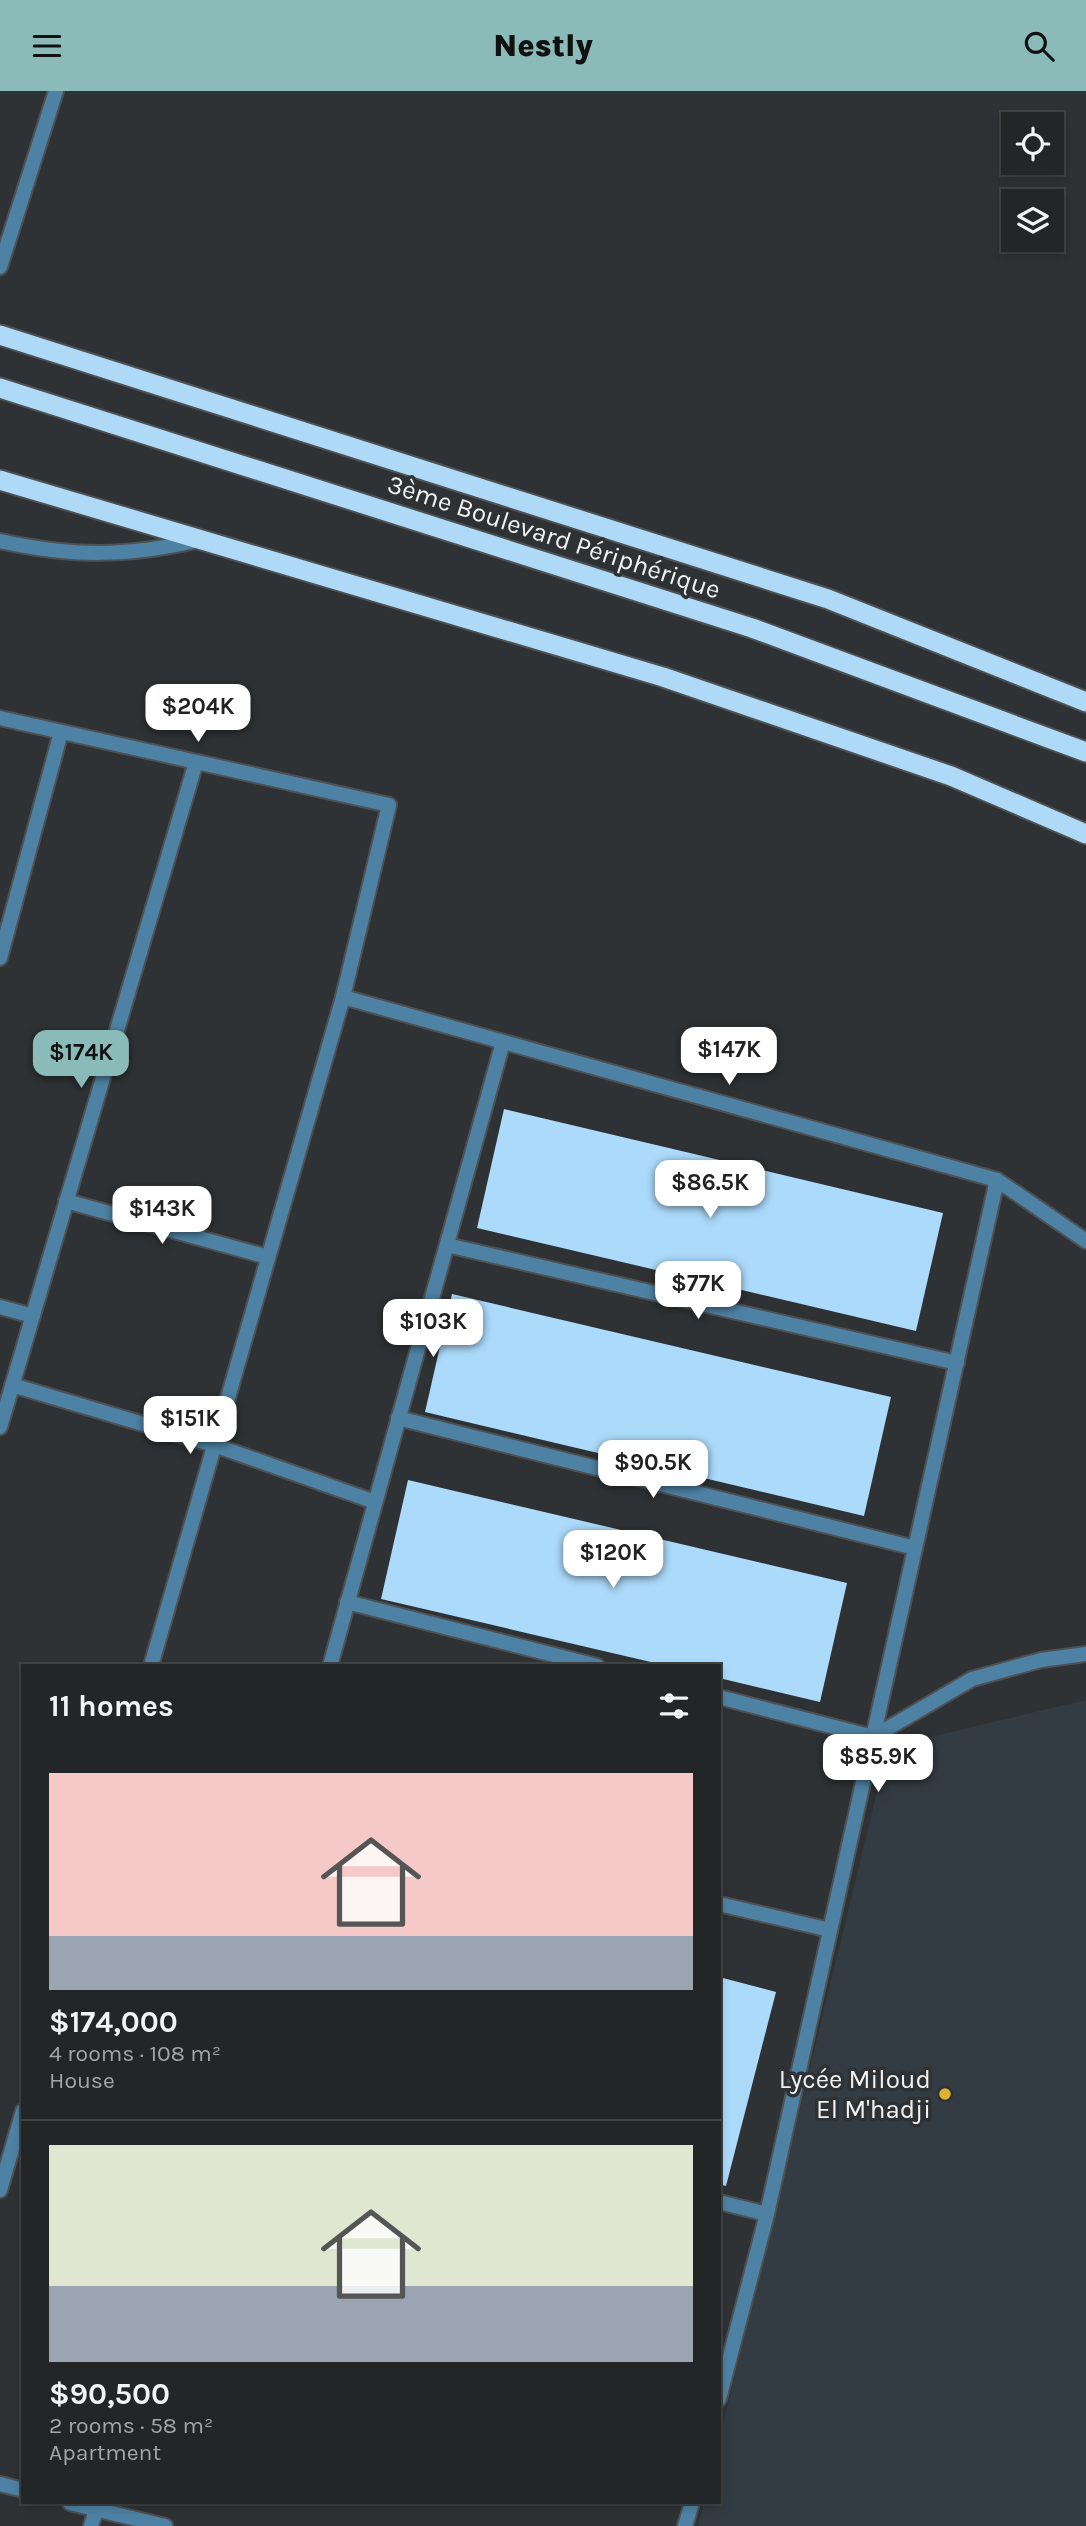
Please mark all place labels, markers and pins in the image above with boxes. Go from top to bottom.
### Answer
pin: $204K [149,685,247,744]
pin: $147K [680,1027,778,1087]
pin: $174K [32,1031,130,1090]
pin: $86.5K [653,1161,767,1220]
pin: $143K [113,1187,211,1246]
pin: $77K [657,1261,739,1321]
pin: $103K [384,1299,482,1359]
pin: $151K [141,1397,239,1456]
pin: $90.5K [596,1441,710,1500]
pin: $120K [564,1531,662,1590]
pin: $85.9K [821,1735,935,1794]
place label: Lycée Miloud El M'hadji [779,2064,931,2125]
marker: Lycée Miloud El M'hadji [937,2086,953,2102]

